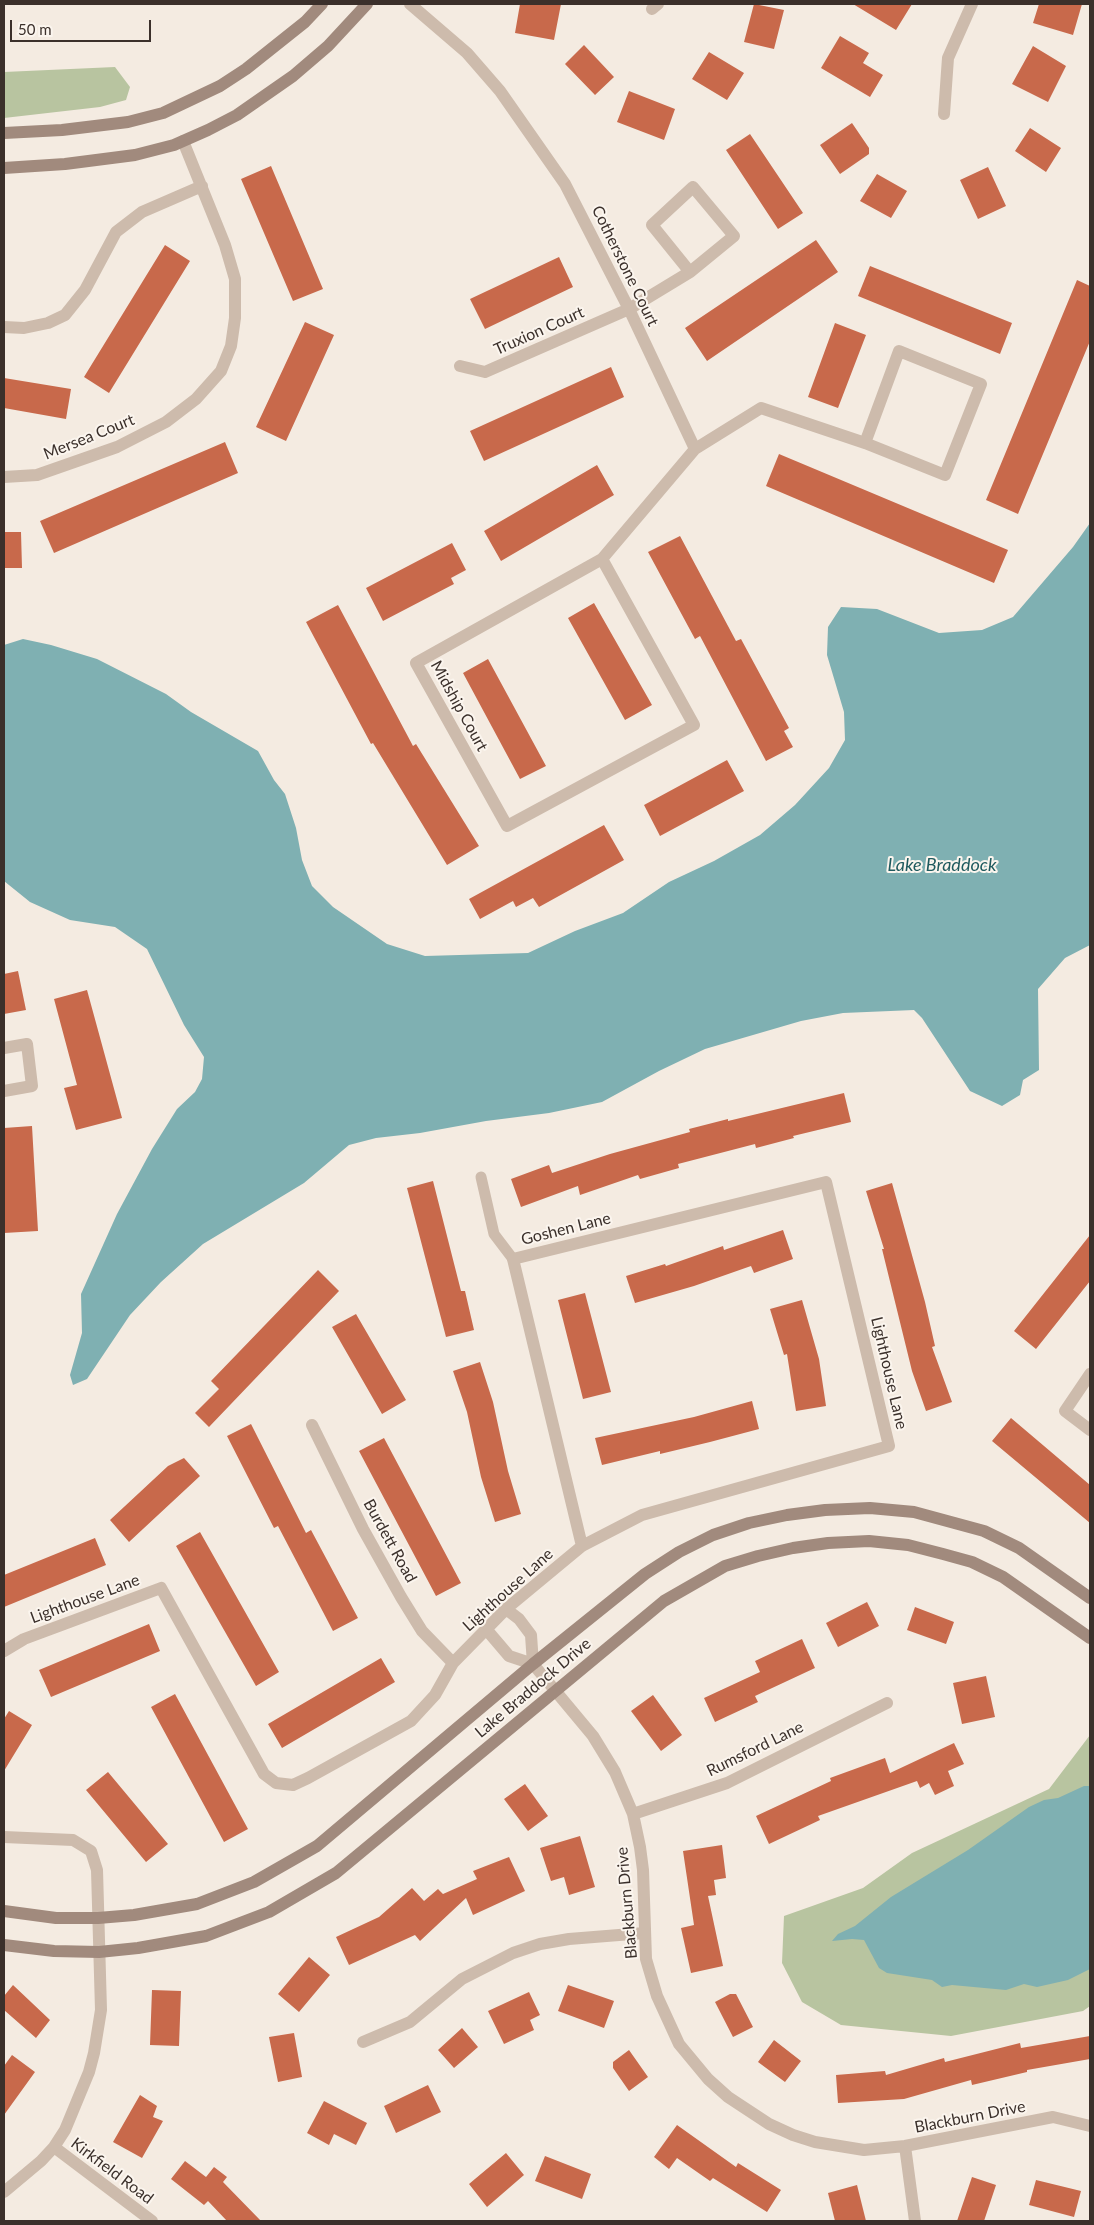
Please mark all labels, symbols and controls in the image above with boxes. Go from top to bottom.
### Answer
scale bar [12,10,154,42]
text: 50 m [18,20,52,38]
street label: Cotherstone Court [588,203,662,329]
street label: Truxion Court [491,303,587,359]
street label: Mersea Court [41,410,137,464]
street label: Midship Court [426,657,492,755]
water label: Lake Braddock [888,854,996,876]
street label: Goshen Lane [519,1209,613,1249]
street label: Lighthouse Lane [867,1315,911,1431]
street label: Burdett Road [359,1496,421,1586]
street label: Lighthouse Lane [459,1544,557,1636]
street label: Lighthouse Lane [28,1570,142,1628]
street label: Lake Braddock Drive [471,1634,595,1742]
street label: Rumsford Lane [704,1717,806,1781]
street label: Blackburn Drive [613,1846,641,1960]
street label: Blackburn Drive [913,2097,1027,2137]
street label: Kirkfield Road [67,2134,157,2208]

